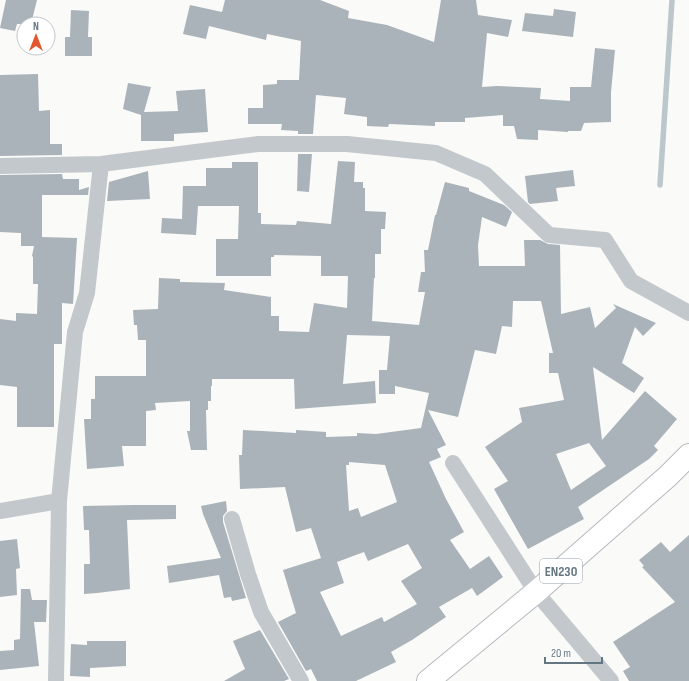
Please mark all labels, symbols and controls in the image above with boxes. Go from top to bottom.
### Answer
north arrow [16,16,56,56]
text: N [33,20,39,33]
road number: EN230 [540,559,582,583]
scale bar [545,639,602,665]
text: 20 m [551,646,571,661]

